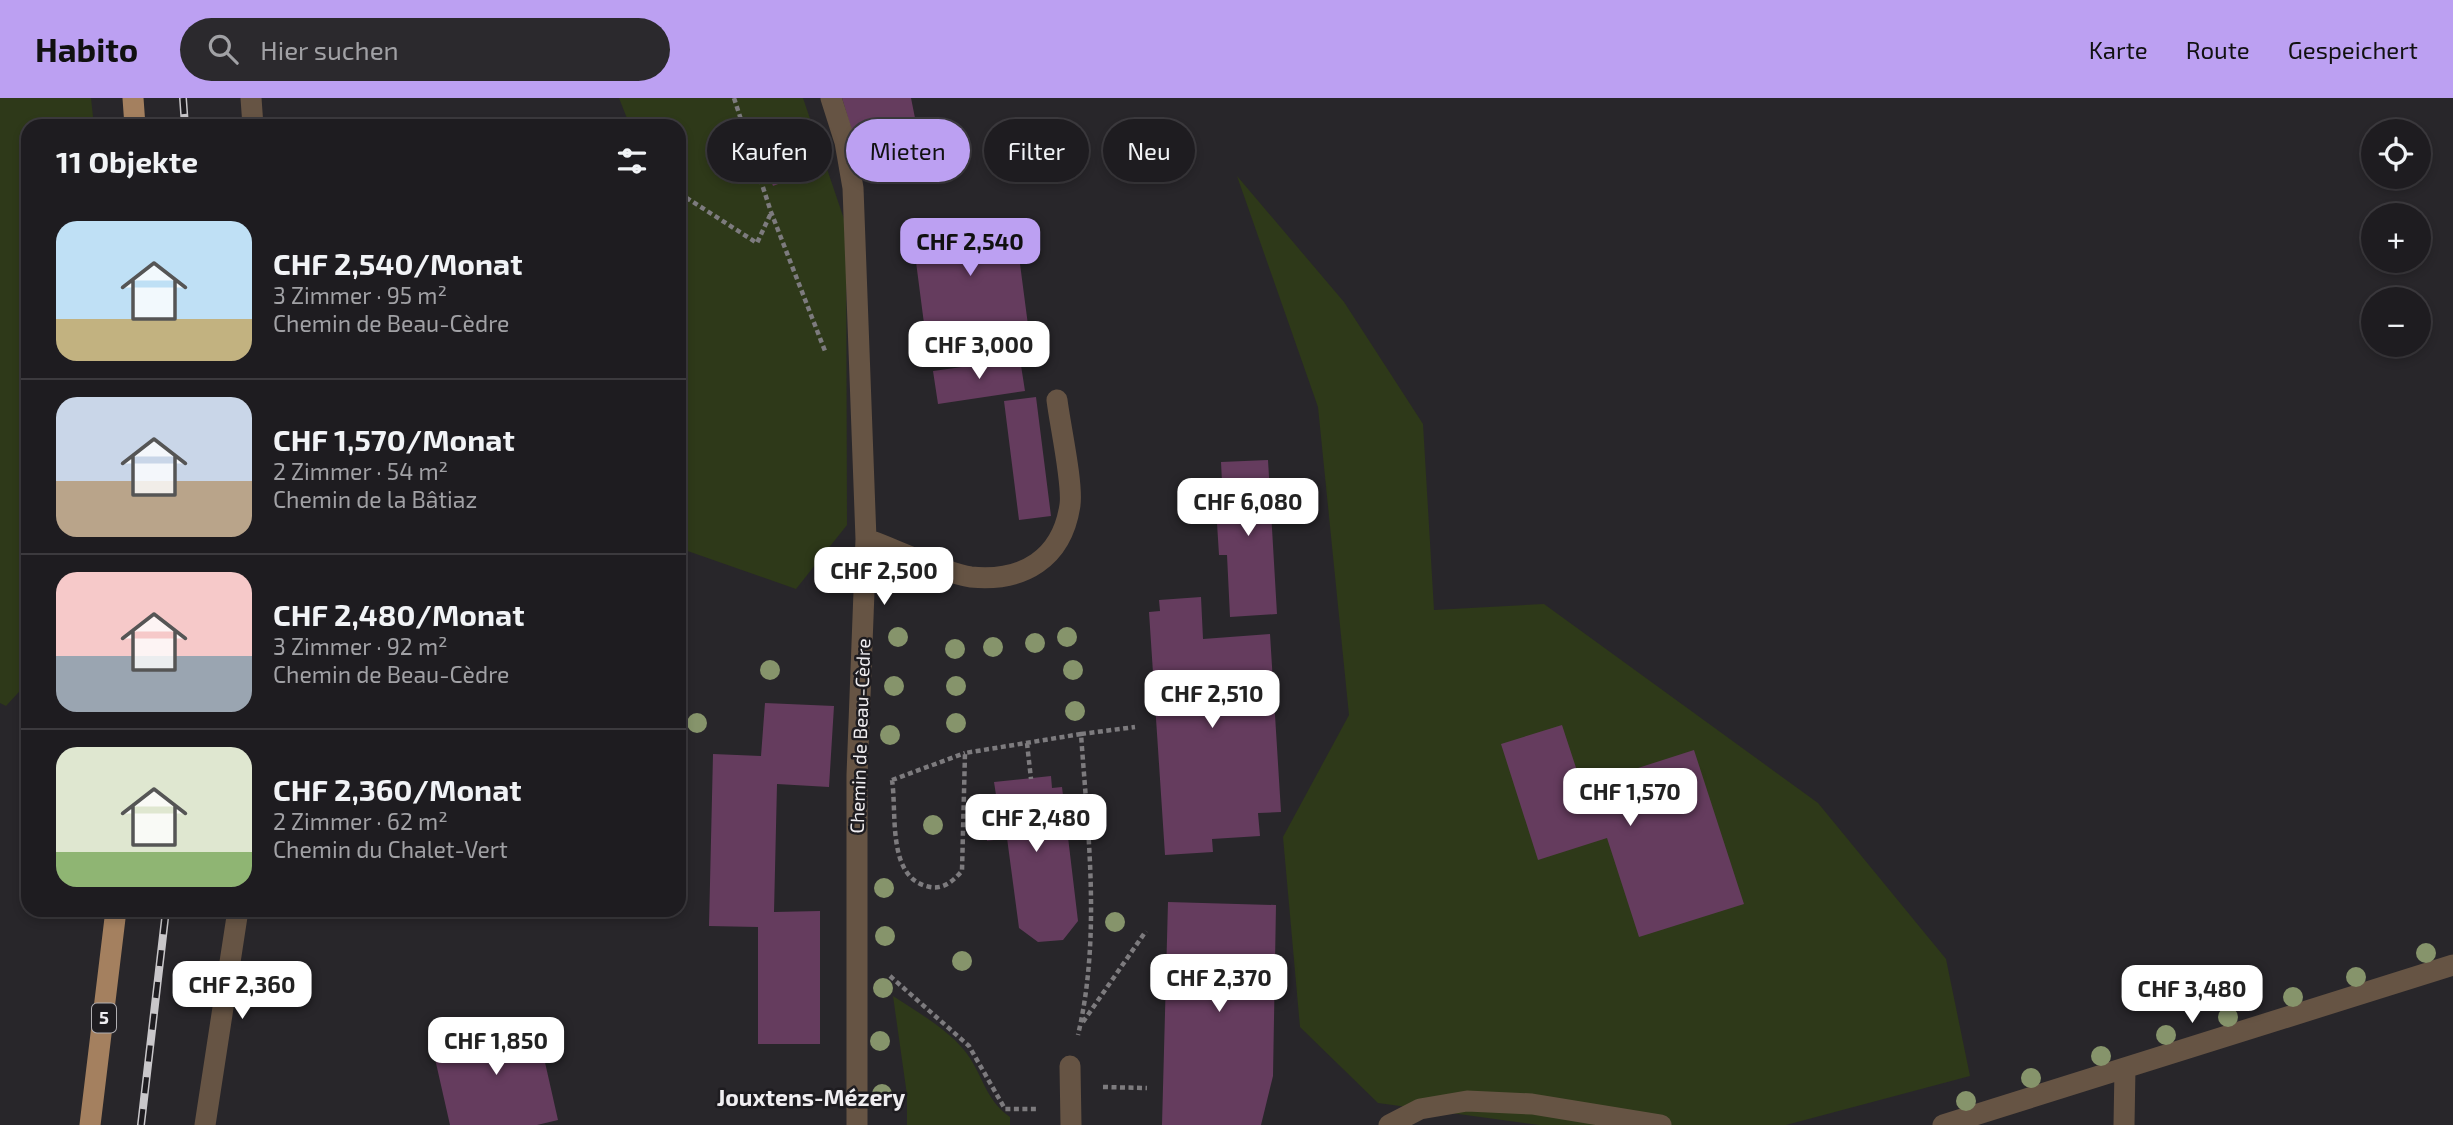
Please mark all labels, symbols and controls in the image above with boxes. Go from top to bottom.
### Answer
search box [180,18,670,81]
text: Habito [35,29,138,69]
icon: search [204,30,242,68]
text: Hier suchen [260,34,399,65]
text: Karte [2089,35,2148,64]
text: Route [2186,35,2250,64]
text: Gespeichert [2288,35,2418,64]
chip: Kaufen [707,119,832,182]
chip: Mieten [846,119,970,182]
chip: Filter [984,119,1089,182]
chip: Neu [1103,119,1195,182]
map controls [2361,119,2431,357]
button: locate [2361,119,2431,189]
icon: filters [613,142,651,180]
text: 11 Objekte [56,143,198,179]
button: + [2361,203,2431,273]
pin: CHF 2,540 [890,218,1050,278]
text: CHF 2,540 [916,227,1024,255]
text: CHF 2,540/Monat [273,245,523,281]
icon: home [112,249,196,333]
text: 3 Zimmer · 95 m² [273,281,447,309]
button: − [2361,287,2431,357]
text: Chemin de Beau-Cèdre [273,309,509,337]
pin: CHF 3,000 [899,322,1059,381]
text: CHF 3,000 [925,330,1033,358]
text: CHF 1,570/Monat [273,421,515,457]
icon: home [112,425,196,509]
text: 2 Zimmer · 54 m² [273,457,448,485]
pin: CHF 6,080 [1168,478,1328,538]
text: Chemin de la Bâtiaz [273,485,477,513]
text: CHF 6,080 [1193,487,1303,515]
pin: CHF 2,500 [804,547,964,607]
text: CHF 2,500 [830,556,938,584]
text: CHF 2,480/Monat [273,596,525,632]
icon: home [112,600,196,684]
text: 3 Zimmer · 92 m² [273,632,448,660]
street label: Chemin de Beau-Cèdre [845,638,874,834]
text: Chemin de Beau-Cèdre [273,660,509,688]
pin: CHF 2,510 [1132,670,1292,730]
text: CHF 2,510 [1161,679,1263,707]
pin: CHF 1,570 [1550,768,1710,828]
text: CHF 2,360/Monat [273,771,522,807]
icon: home [112,775,196,859]
text: CHF 1,570 [1579,777,1681,805]
pin: CHF 2,480 [956,794,1116,854]
text: CHF 2,480 [981,803,1091,831]
text: 2 Zimmer · 62 m² [273,807,448,835]
text: Chemin du Chalet-Vert [273,835,508,863]
pin: CHF 2,370 [1139,954,1299,1014]
pin: CHF 2,360 [162,962,322,1021]
text: CHF 2,370 [1166,963,1272,991]
pin: CHF 3,480 [2112,965,2272,1025]
text: CHF 2,360 [189,970,295,998]
text: CHF 3,480 [2138,974,2246,1002]
road number: 5 [92,1003,116,1032]
pin: CHF 1,850 [416,1018,576,1077]
text: CHF 1,850 [444,1026,548,1054]
district label: Jouxtens-Mézery [717,1083,905,1111]

